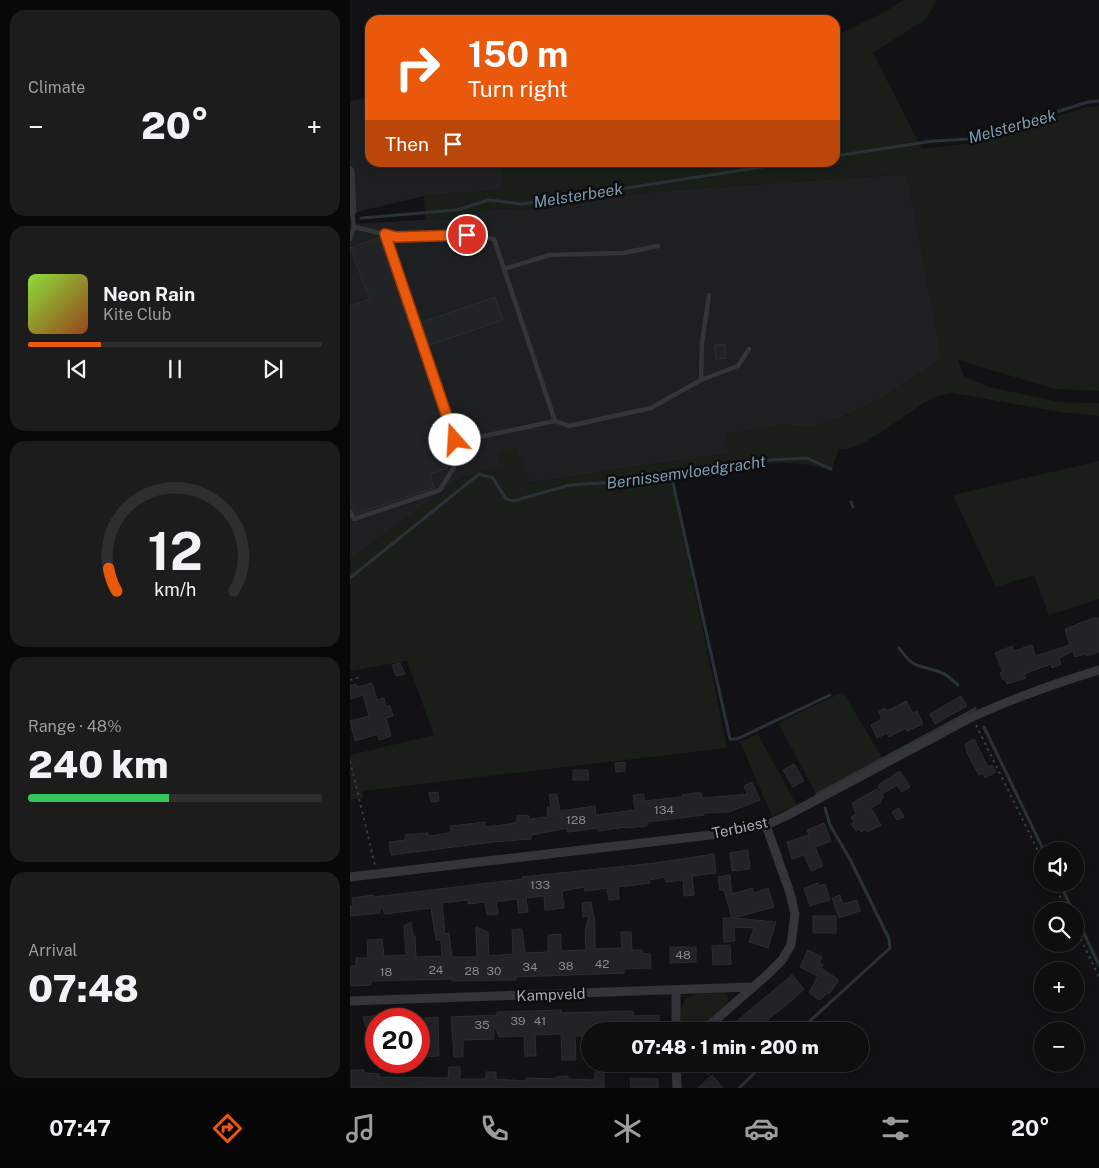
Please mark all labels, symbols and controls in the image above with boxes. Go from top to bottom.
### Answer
text: 150 m [468,34,568,75]
icon: right [385,35,450,100]
text: Turn right [468,76,568,102]
text: Climate [28,78,85,97]
text: 20° [141,103,209,148]
water label: Melsterbeek [966,106,1058,147]
text: − [28,110,44,143]
text: + [306,110,322,143]
icon: arrive [439,130,467,158]
text: Then [385,133,429,155]
water label: Melsterbeek [532,179,624,212]
pin [446,214,488,256]
icon: arrive [453,221,481,249]
text: Neon Rain [103,283,195,305]
text: Kite Club [103,305,171,324]
icon: previous [63,355,91,383]
icon: pause [161,355,189,383]
icon: next [259,355,287,383]
position arrow [428,413,480,465]
water label: Bernissemvloedgracht [605,452,767,493]
text: 12 [147,521,203,582]
text: km/h [154,579,196,600]
text: Range · 48% [28,717,122,736]
text: 240 km [28,742,168,787]
house number: 134 [654,803,674,817]
house number: 128 [566,813,586,827]
street label: Terbiest [710,813,769,842]
map controls [1034,842,1084,1072]
button: sound [1034,842,1084,892]
house number: 133 [530,878,550,892]
button: search [1034,902,1084,952]
text: Arrival [28,941,77,960]
house number: 48 [675,948,691,962]
house number: 42 [595,957,609,971]
house number: 38 [558,959,574,973]
house number: 34 [522,960,538,974]
button: + [1034,962,1084,1012]
house number: 24 [429,963,444,977]
house number: 28 [465,964,480,978]
house number: 30 [487,964,501,978]
house number: 18 [380,965,393,979]
text: 07:48 [28,966,139,1011]
street label: Kampveld [516,985,586,1004]
speed limit sign: 20 [365,1008,430,1073]
house number: 39 [511,1014,525,1028]
house number: 41 [534,1014,546,1028]
house number: 35 [474,1018,490,1032]
button: − [1034,1022,1084,1072]
text: 07:48 · 1 min · 200 m [631,1036,819,1058]
icon: directions [210,1111,245,1146]
icon: music [343,1111,378,1146]
icon: phone [477,1111,512,1146]
icon: climate [610,1111,645,1146]
icon: car [744,1111,779,1146]
icon: filters [878,1111,913,1146]
text: 07:47 [49,1115,111,1141]
text: 20° [1011,1115,1050,1141]

